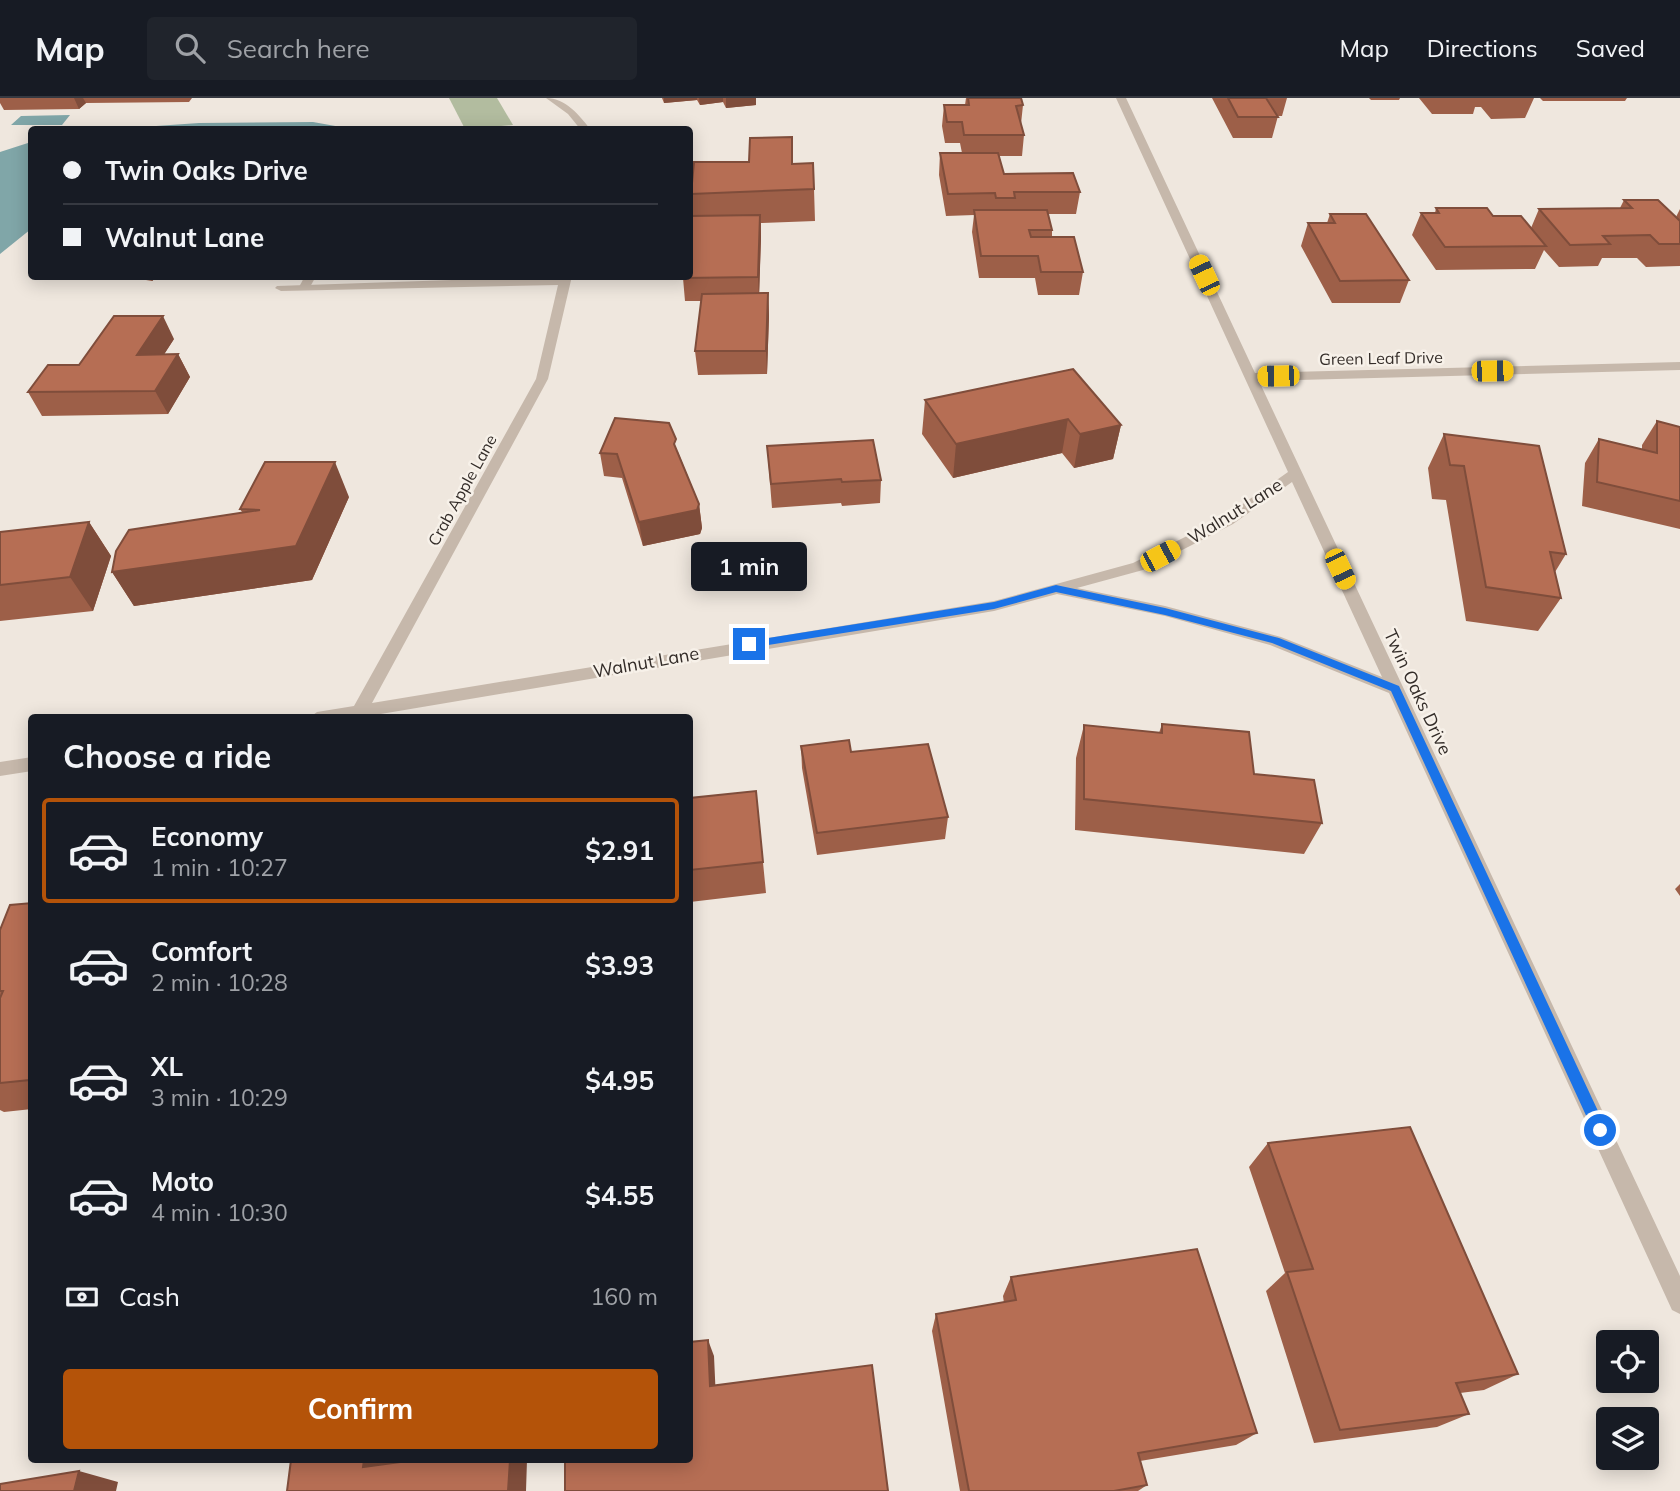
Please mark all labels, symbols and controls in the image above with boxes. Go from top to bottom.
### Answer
search box [147,17,637,80]
text: Map [35,28,105,69]
icon: search [171,29,209,67]
text: Search here [227,32,370,65]
text: Map [1339,33,1389,63]
text: Directions [1427,33,1538,63]
text: Saved [1576,33,1645,63]
text: Twin Oaks Drive [105,154,308,187]
text: Walnut Lane [105,221,264,254]
car [1186,252,1223,298]
street label: Green Leaf Drive [1319,347,1443,369]
car [1471,360,1514,382]
car [1257,365,1300,387]
street label: Crab Apple Lane [423,431,501,549]
street label: Walnut Lane [1184,473,1286,549]
car [1137,537,1184,575]
callout: 1 min [691,542,807,592]
car [1322,546,1359,592]
text: 1 min [719,552,779,581]
street label: Twin Oaks Drive [1379,626,1457,758]
route end [733,628,765,660]
street label: Walnut Lane [591,641,701,683]
text: Choose a ride [63,736,271,776]
icon: car [67,819,130,882]
text: Economy [151,820,263,853]
text: $2.91 [585,834,654,867]
text: 1 min · 10:27 [151,853,288,882]
icon: car [67,934,130,997]
text: Comfort [151,935,252,968]
text: $3.93 [585,949,654,982]
text: 2 min · 10:28 [151,968,288,997]
icon: car [67,1049,130,1112]
text: XL [151,1050,183,1083]
text: $4.95 [585,1064,654,1097]
text: 3 min · 10:29 [151,1083,288,1112]
route start [1584,1114,1616,1146]
icon: car [67,1164,130,1227]
text: Moto [151,1165,214,1198]
text: $4.55 [585,1179,654,1212]
text: 4 min · 10:30 [151,1198,288,1227]
icon: cash [63,1278,101,1316]
text: Cash [119,1280,180,1313]
text: 160 m [590,1282,658,1311]
map controls [1596,1330,1659,1470]
button: locate [1596,1330,1659,1393]
button: Confirm [63,1369,658,1449]
button: layers [1596,1407,1659,1470]

